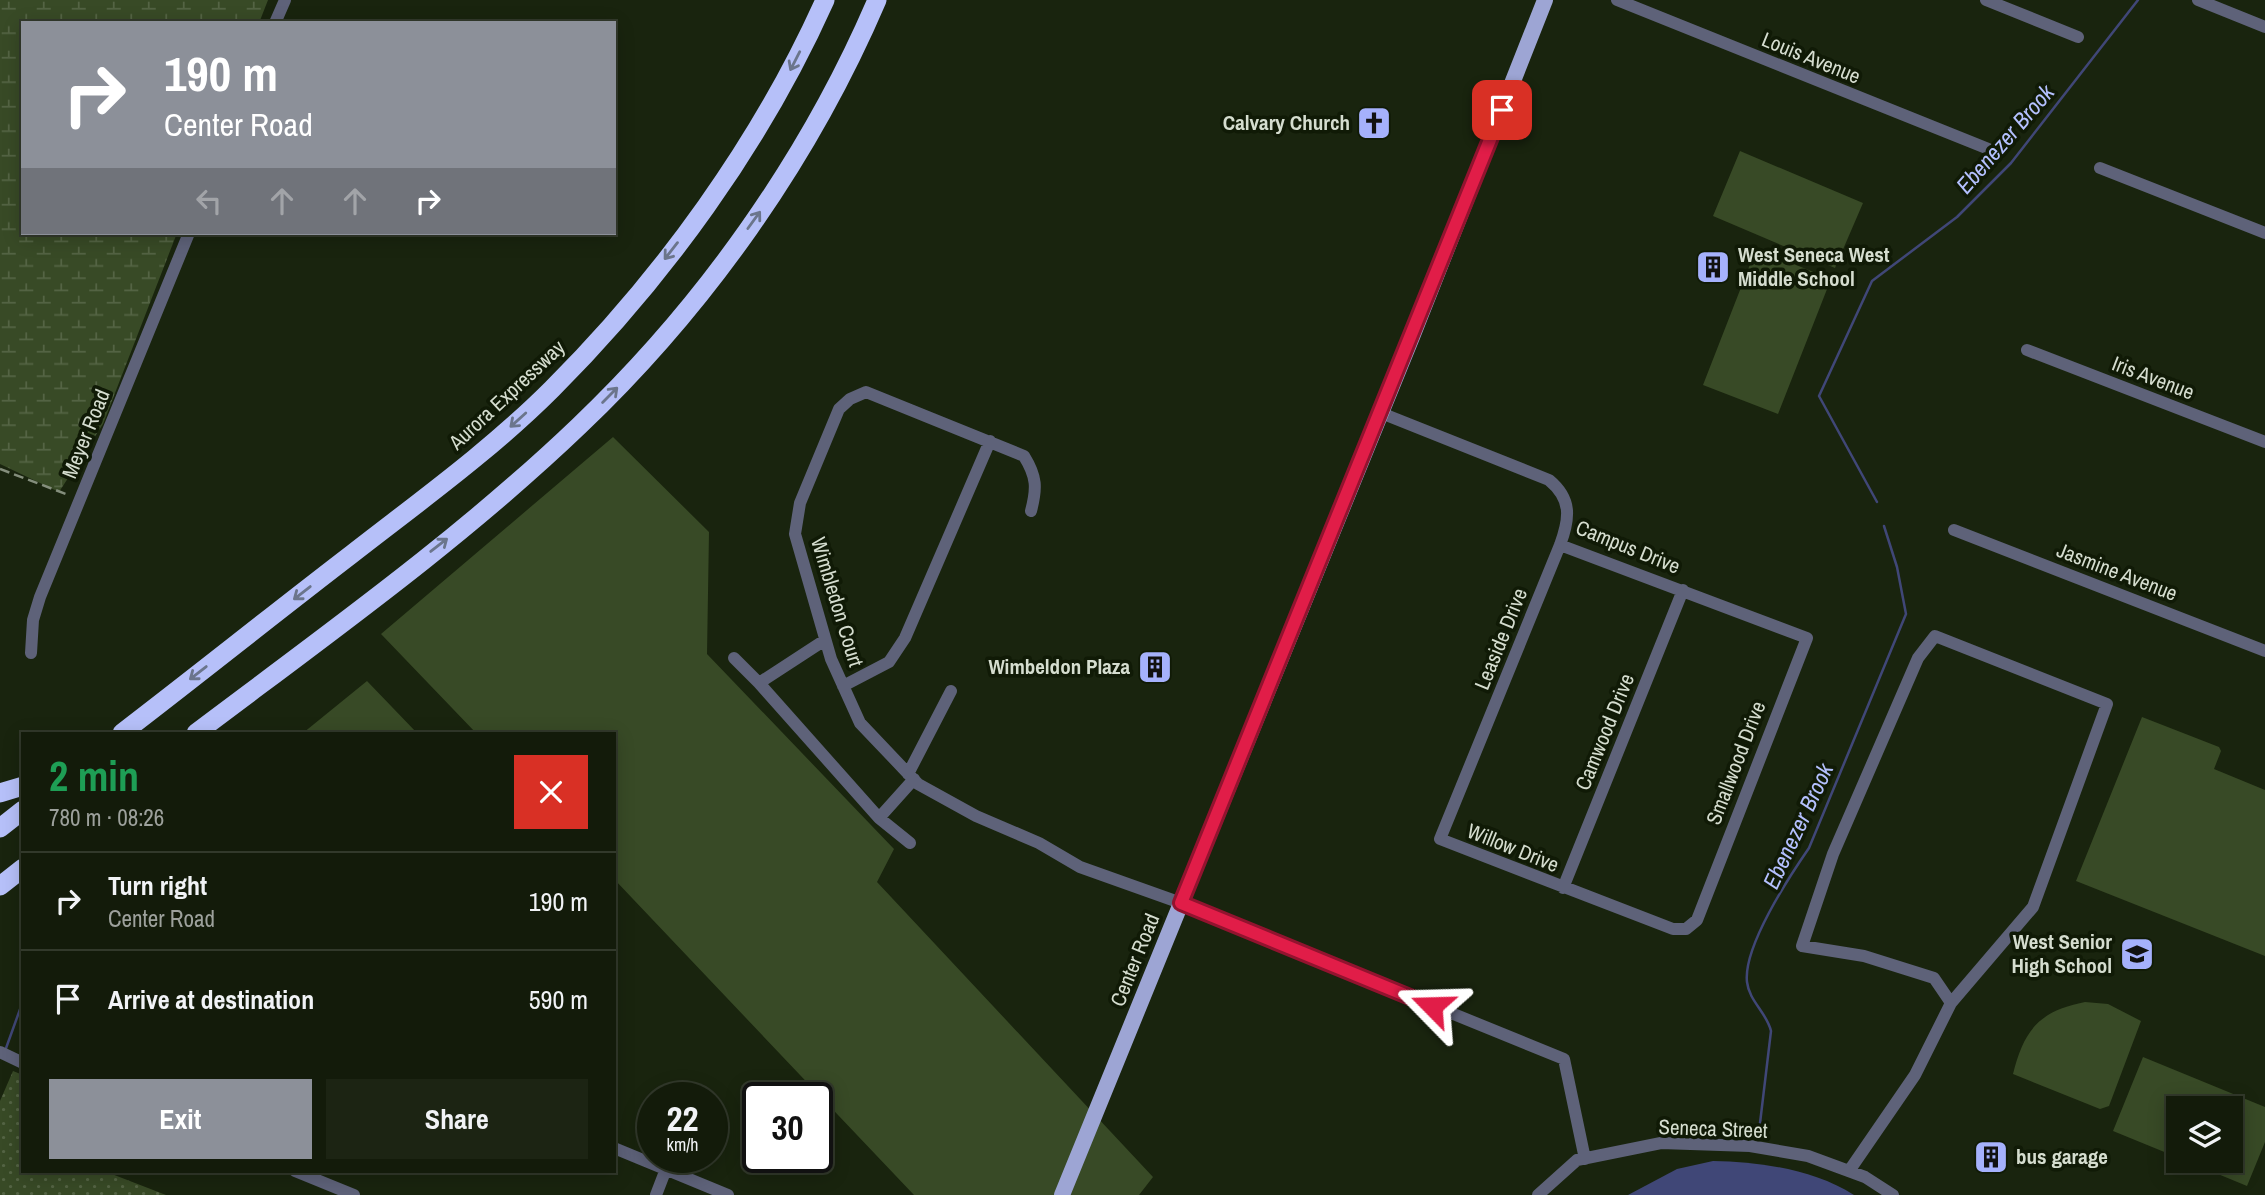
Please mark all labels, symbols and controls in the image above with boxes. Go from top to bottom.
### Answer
street label: Louis Avenue [1758,25,1865,90]
text: 190 m [164,40,278,106]
icon: right [49,49,140,140]
one-way arrow [787,50,801,71]
water label: Ebenezer Brook [1949,76,2062,200]
pin [1472,80,1532,140]
icon: arrive [1483,91,1521,129]
text: Center Road [164,103,313,146]
church icon: Calvary Church [1355,104,1393,142]
place label: Calvary Church [1223,108,1350,137]
icon: left [190,182,228,220]
icon: ahead [263,182,301,220]
icon: ahead [336,182,374,220]
icon: right [409,182,447,220]
one-way arrow [747,211,761,230]
place label: West Seneca West Middle School [1738,240,1890,293]
one-way arrow [663,242,678,260]
building icon: West Seneca West Middle School [1694,248,1732,286]
street label: Aurora Expressway [441,333,571,457]
street label: Iris Avenue [2108,349,2198,406]
street label: Meyer Road [55,385,117,483]
one-way arrow [601,387,618,404]
one-way arrow [510,411,527,428]
street label: Campus Drive [1572,512,1685,581]
street label: Wimbledon Court [804,534,871,670]
street label: Jasmine Avenue [2053,535,2182,608]
one-way arrow [430,538,448,553]
street label: Leaside Drive [1467,584,1534,694]
one-way arrow [294,585,312,600]
building icon: Wimbeldon Plaza [1136,648,1174,686]
place label: Wimbeldon Plaza [989,652,1130,681]
one-way arrow [190,666,208,681]
street label: Camwood Drive [1568,669,1641,794]
street label: Smallwood Drive [1699,697,1772,829]
text: 2 min [49,748,139,804]
button: close [514,755,588,829]
water label: Ebenezer Brook [1755,757,1841,894]
text: 780 m · 08:26 [49,802,164,833]
street label: Willow Drive [1463,816,1563,879]
text: Turn right [108,868,207,903]
icon: right [49,882,87,920]
text: 190 m [529,884,588,919]
text: Center Road [108,903,215,934]
street label: Center Road [1103,909,1166,1011]
place label: West Senior High School [2012,927,2112,980]
school or university icon: West Senior High School [2118,935,2156,973]
position arrow [1395,969,1469,1043]
icon: arrive [49,980,87,1018]
text: Arrive at destination [108,982,314,1017]
text: 590 m [529,982,588,1017]
button: Exit [49,1079,312,1159]
button: Share [326,1079,588,1159]
speed limit sign: 30 [742,1082,833,1173]
text: 22 [667,1095,698,1142]
map controls [2166,1096,2243,1173]
button: layers [2166,1096,2243,1173]
street label: Seneca Street [1658,1112,1768,1145]
text: km/h [667,1132,699,1157]
building icon: bus garage [1972,1138,2010,1176]
place label: bus garage [2016,1142,2108,1171]

